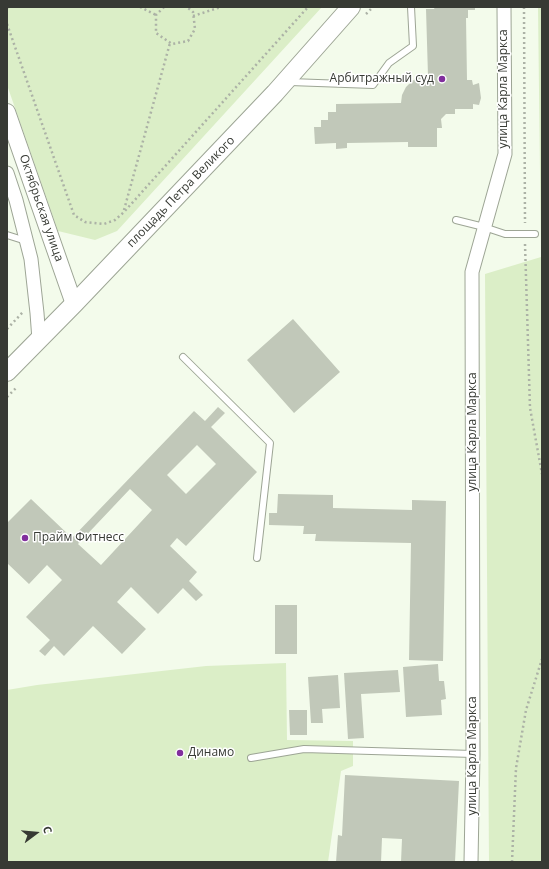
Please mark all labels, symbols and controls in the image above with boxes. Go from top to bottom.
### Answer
street label: улица Карла Маркса [497,29,511,149]
place label: Арбитражный суд [330,72,434,86]
marker: Арбитражный суд [437,74,447,84]
street label: площадь Петра Великого [124,133,238,251]
street label: Октябрьская улица [16,152,66,264]
street label: улица Карла Маркса [466,372,480,492]
place label: Прайм Фитнесс [33,531,124,545]
marker: Прайм Фитнесс [20,533,30,543]
street label: улица Карла Маркса [466,696,480,816]
place label: Динамо [188,746,234,760]
marker: Динамо [175,748,185,758]
north arrow [16,813,56,853]
text: С [40,824,56,835]

